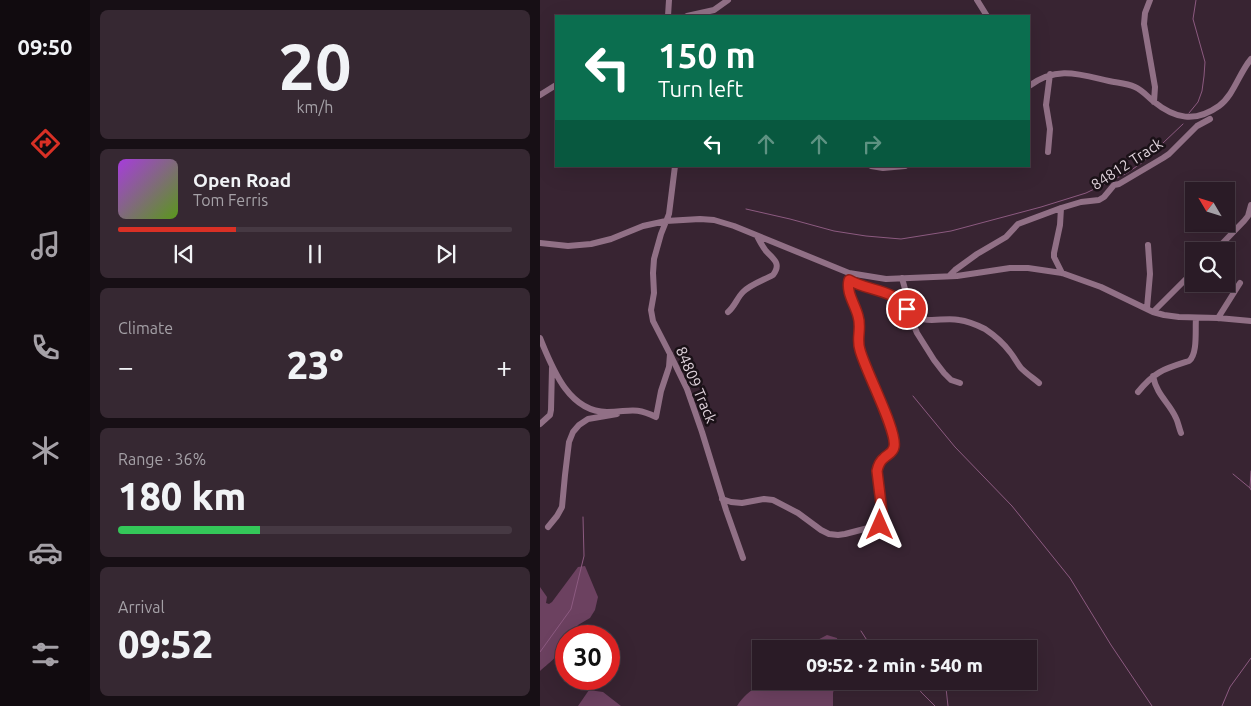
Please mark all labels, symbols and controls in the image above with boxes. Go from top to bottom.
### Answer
text: 20 [278,29,352,102]
text: 09:50 [17,34,73,59]
icon: left [575,35,640,100]
text: 150 m [658,35,756,75]
text: Turn left [658,76,743,101]
text: km/h [297,98,333,116]
icon: directions [28,126,63,161]
icon: left [699,130,727,158]
icon: ahead [752,130,780,158]
icon: ahead [805,130,833,158]
icon: right [858,130,886,158]
street label: 84812 Track [1088,134,1166,193]
text: Open Road [193,169,291,191]
north arrow [1185,182,1235,232]
map controls [1185,182,1235,292]
text: Tom Ferris [193,191,268,209]
icon: music [28,228,63,263]
icon: previous [170,240,198,268]
icon: pause [301,240,329,268]
icon: next [432,240,460,268]
button: search [1185,242,1235,292]
pin [886,288,928,330]
icon: arrive [893,295,921,323]
text: Climate [118,319,173,337]
icon: phone [28,330,63,365]
text: 23° [287,344,343,386]
street label: 84809 Track [673,344,720,426]
text: − [118,351,134,382]
text: + [496,351,512,382]
icon: climate [28,433,63,468]
text: Range · 36% [118,450,206,468]
text: 180 km [118,475,246,517]
position arrow [853,498,905,550]
icon: car [28,535,63,570]
text: Arrival [118,598,165,616]
text: 09:52 [118,623,213,665]
speed limit sign: 30 [555,625,620,690]
icon: filters [28,637,63,672]
text: 09:52 · 2 min · 540 m [806,654,983,676]

